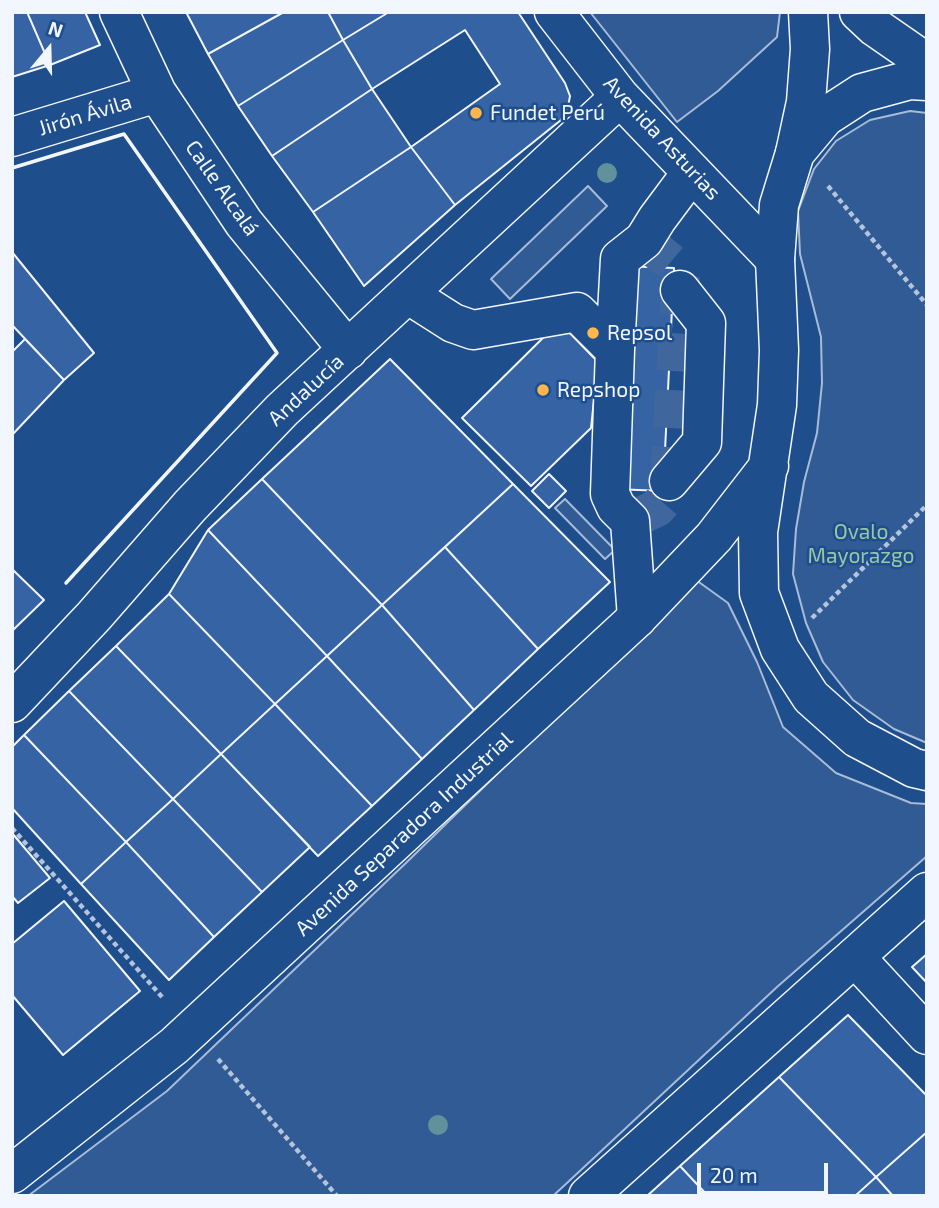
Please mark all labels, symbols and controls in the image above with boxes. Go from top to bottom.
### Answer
north arrow [14,14,84,84]
text: N [46,16,66,42]
street label: Avenida Asturias [598,71,726,205]
street label: Jirón Ávila [35,89,135,141]
place label: Fundet Perú [490,100,605,126]
marker: Fundet Perú [468,105,484,121]
street label: Calle Alcalá [180,135,264,241]
place label: Repsol [607,320,672,346]
marker: Repsol [585,325,601,341]
street label: Andalucía [263,349,349,431]
place label: Repshop [557,377,640,403]
marker: Repshop [535,382,551,398]
park label: Ovalo Mayorazgo [807,519,915,569]
street label: Avenida Separadora Industrial [290,727,518,941]
scale bar [701,1148,832,1192]
text: 20 m [710,1162,758,1187]

